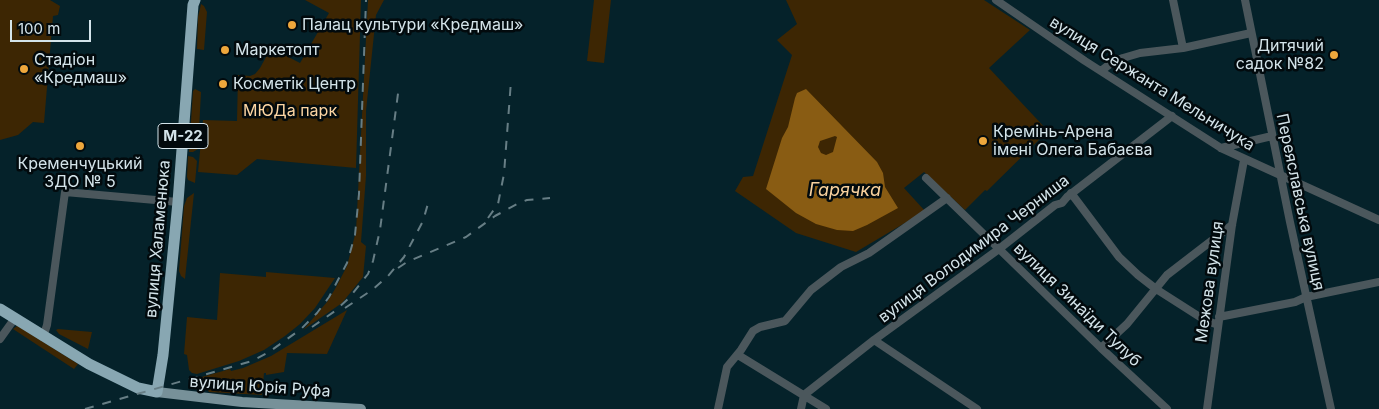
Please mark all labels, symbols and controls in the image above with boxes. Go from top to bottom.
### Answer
scale bar [12,10,94,42]
street label: вулиця Сержанта Мельничука [1046,13,1258,155]
place label: Палац культури «Кредмаш» [302,15,523,35]
text: 100 m [18,19,60,38]
marker: Палац культури «Кредмаш» [286,19,298,31]
place label: Дитячий садок №82 [1236,36,1324,74]
place label: Маркетопт [235,40,320,60]
marker: Маркетопт [219,44,231,56]
marker: Дитячий садок №82 [1328,49,1340,61]
place label: Стадіон «Кредмаш» [34,50,127,88]
marker: Стадіон «Кредмаш» [18,63,30,75]
place label: Косметік Центр [233,74,356,94]
marker: Косметік Центр [217,78,229,90]
park label: МЮДа парк [243,101,337,121]
street label: Переяславська вулиця [1272,112,1328,292]
place label: Кремінь-Арена імені Олега Бабаєва [993,122,1152,160]
road number: М-22 [158,124,208,148]
marker: Кремінь-Арена імені Олега Бабаєва [977,135,989,147]
marker: Кременчуцький ЗДО № 5 [74,140,86,152]
place label: Кременчуцький ЗДО № 5 [17,154,143,192]
street label: вулиця Халаменюка [142,159,174,319]
street label: вулиця Володимира Черниша [875,171,1073,327]
water label: Гарячка [809,180,881,202]
street label: Межова вулиця [1192,220,1228,344]
street label: вулиця Зинаїди Тулуб [1009,239,1145,371]
street label: вулиця Юрія Руфа [189,372,331,402]

